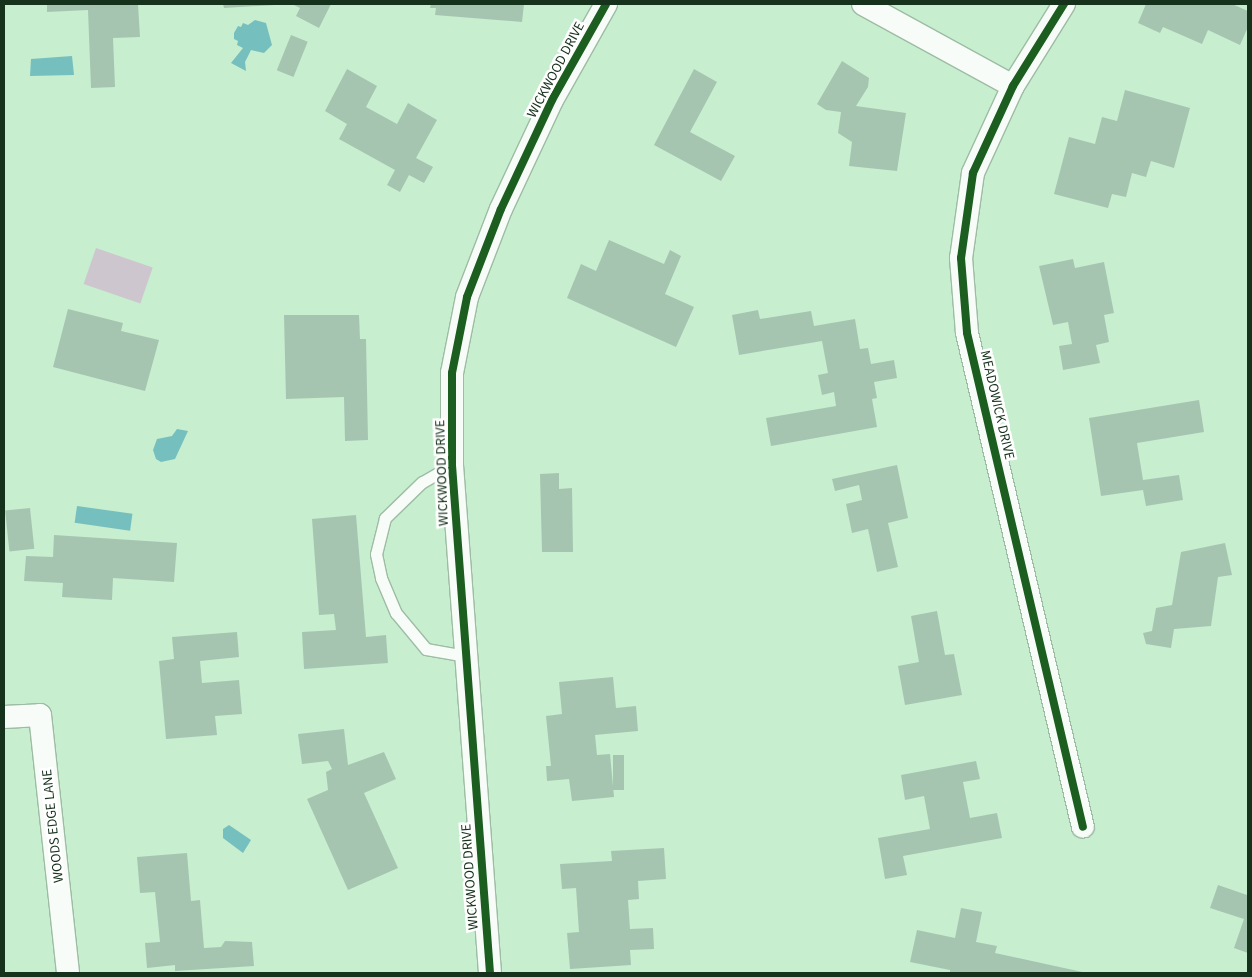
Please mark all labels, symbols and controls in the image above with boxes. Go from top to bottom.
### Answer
street label: WICKWOOD DRIVE [524,19,588,121]
street label: MEADOWICK DRIVE [976,349,1018,461]
street label: WICKWOOD DRIVE [432,420,452,526]
street label: WOODS EDGE LANE [39,768,67,884]
street label: WICKWOOD DRIVE [458,823,482,931]

